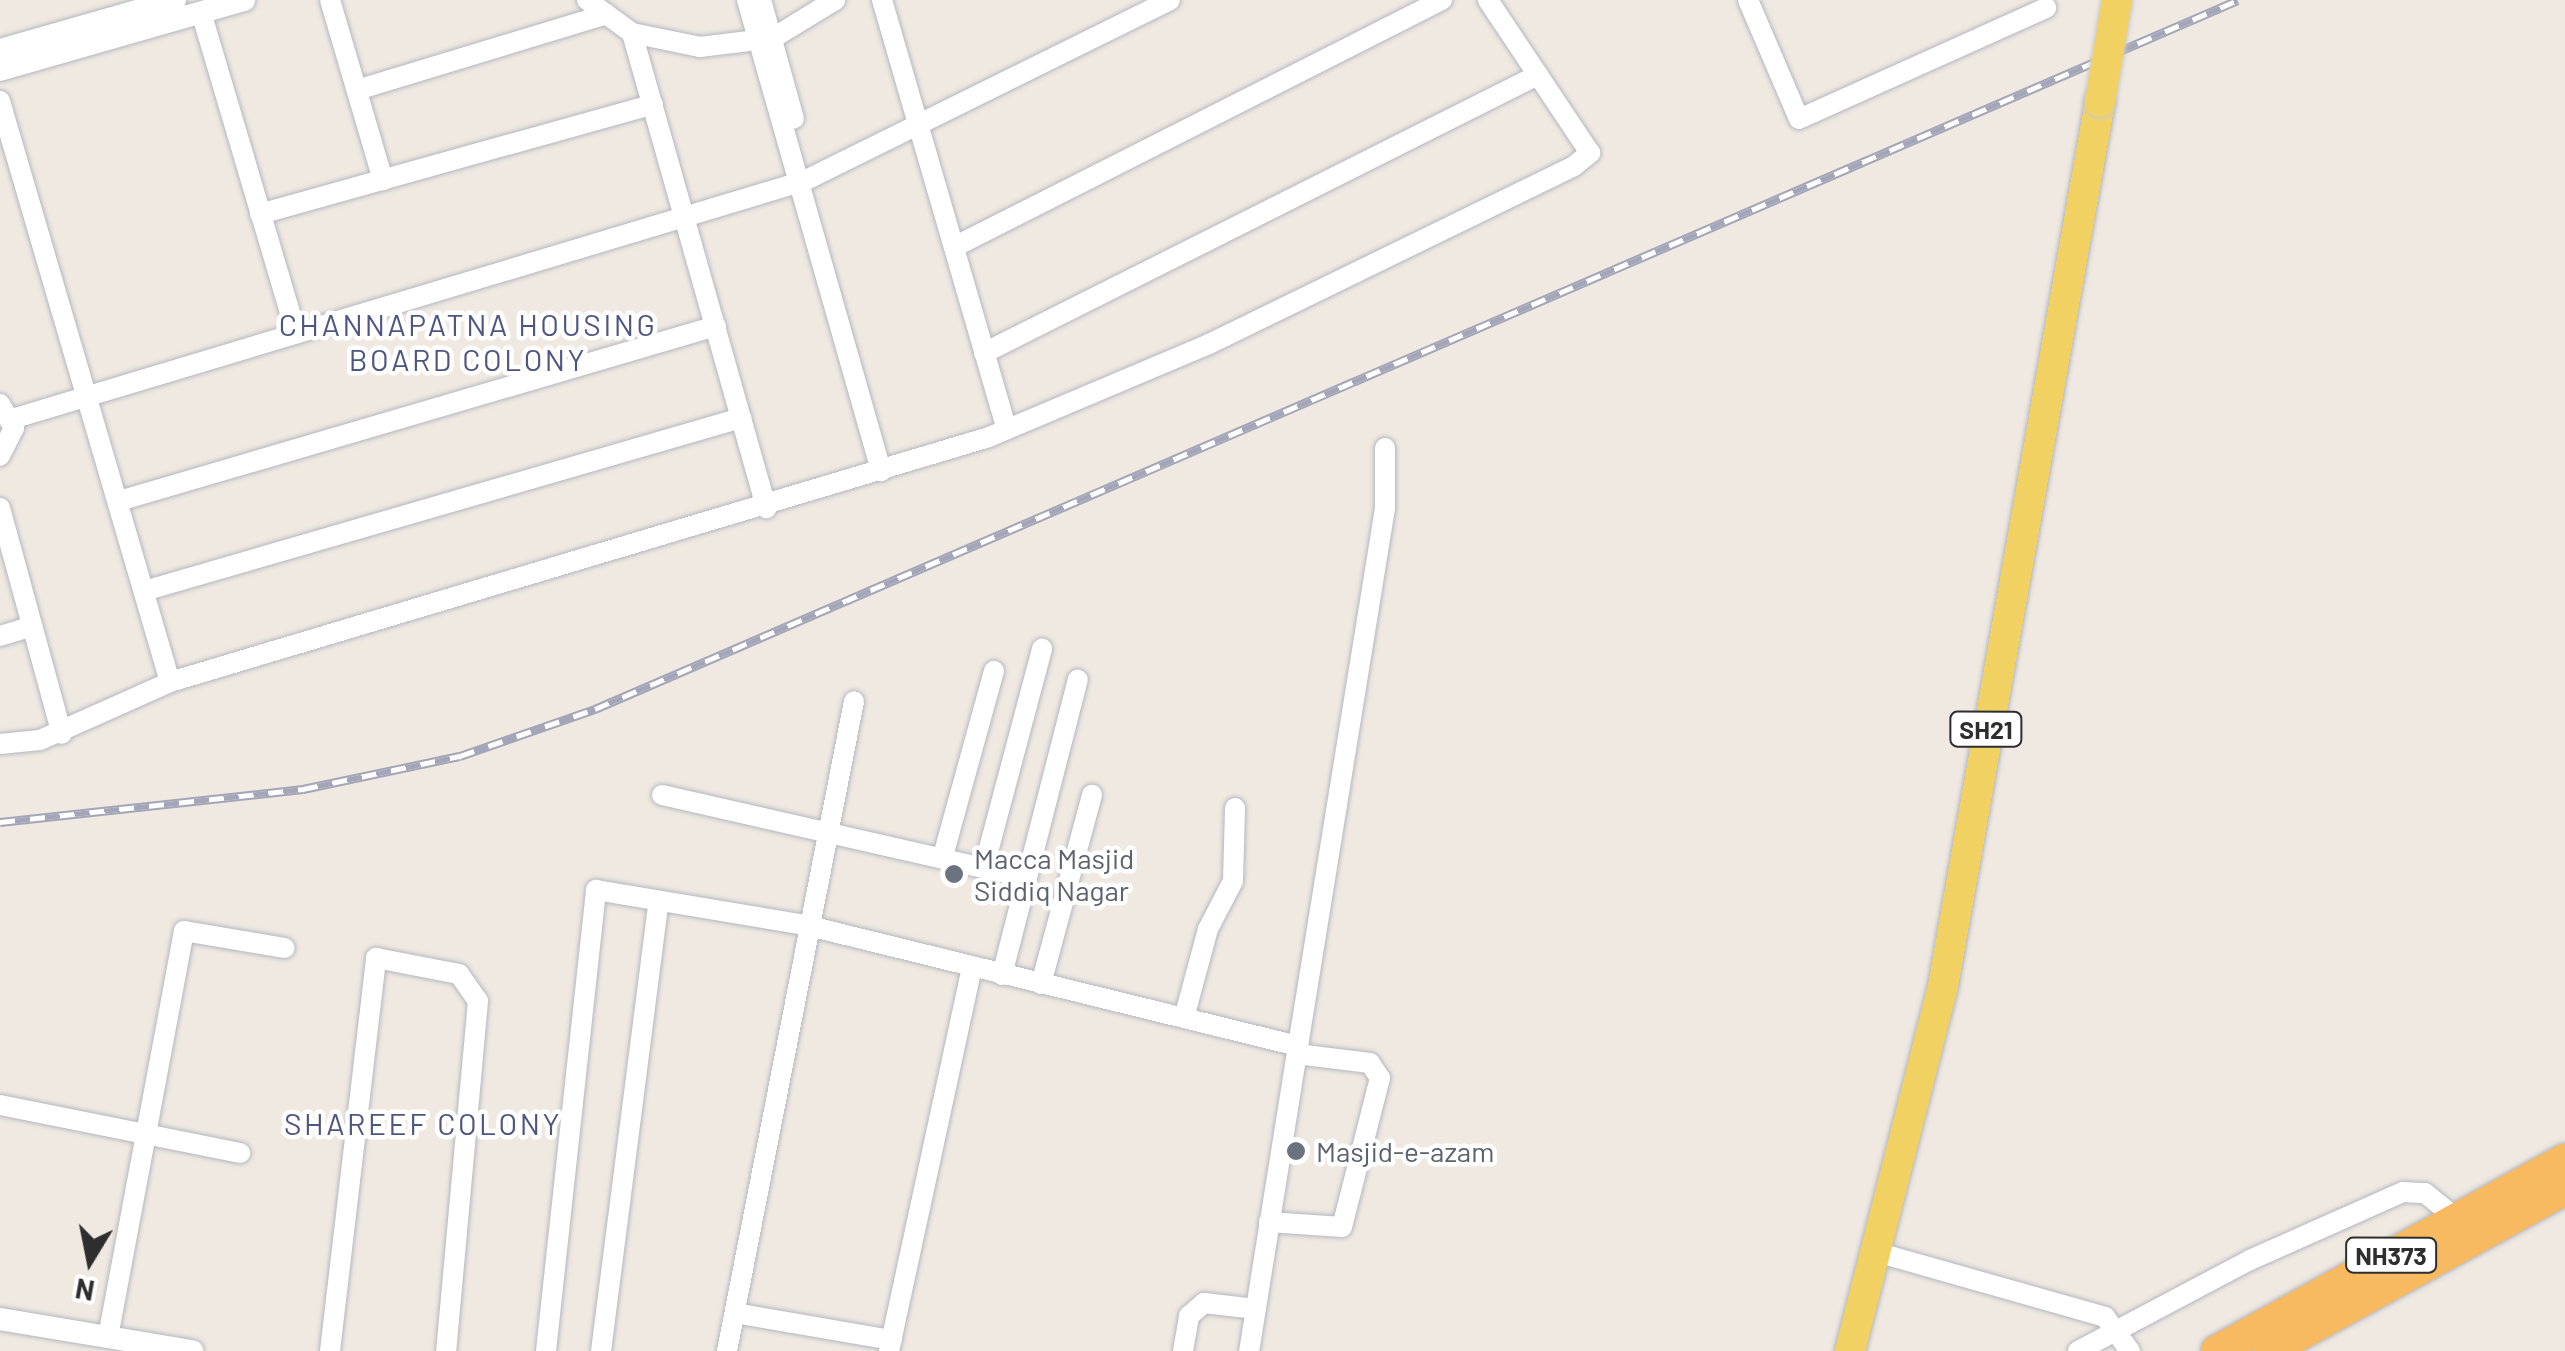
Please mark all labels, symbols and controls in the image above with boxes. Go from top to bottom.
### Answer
district label: CHANNAPATNA HOUSING BOARD COLONY [279,306,657,376]
road number: SH21 [1948,709,2024,749]
place label: Macca Masjid Siddiq Nagar [974,841,1134,907]
marker: Macca Masjid Siddiq Nagar [943,863,965,885]
district label: SHAREEF COLONY [284,1105,562,1141]
place label: Masjid-e-azam [1316,1134,1494,1168]
marker: Masjid-e-azam [1285,1140,1307,1162]
north arrow [40,1211,140,1311]
road number: NH373 [2344,1235,2438,1275]
text: N [73,1272,97,1309]

